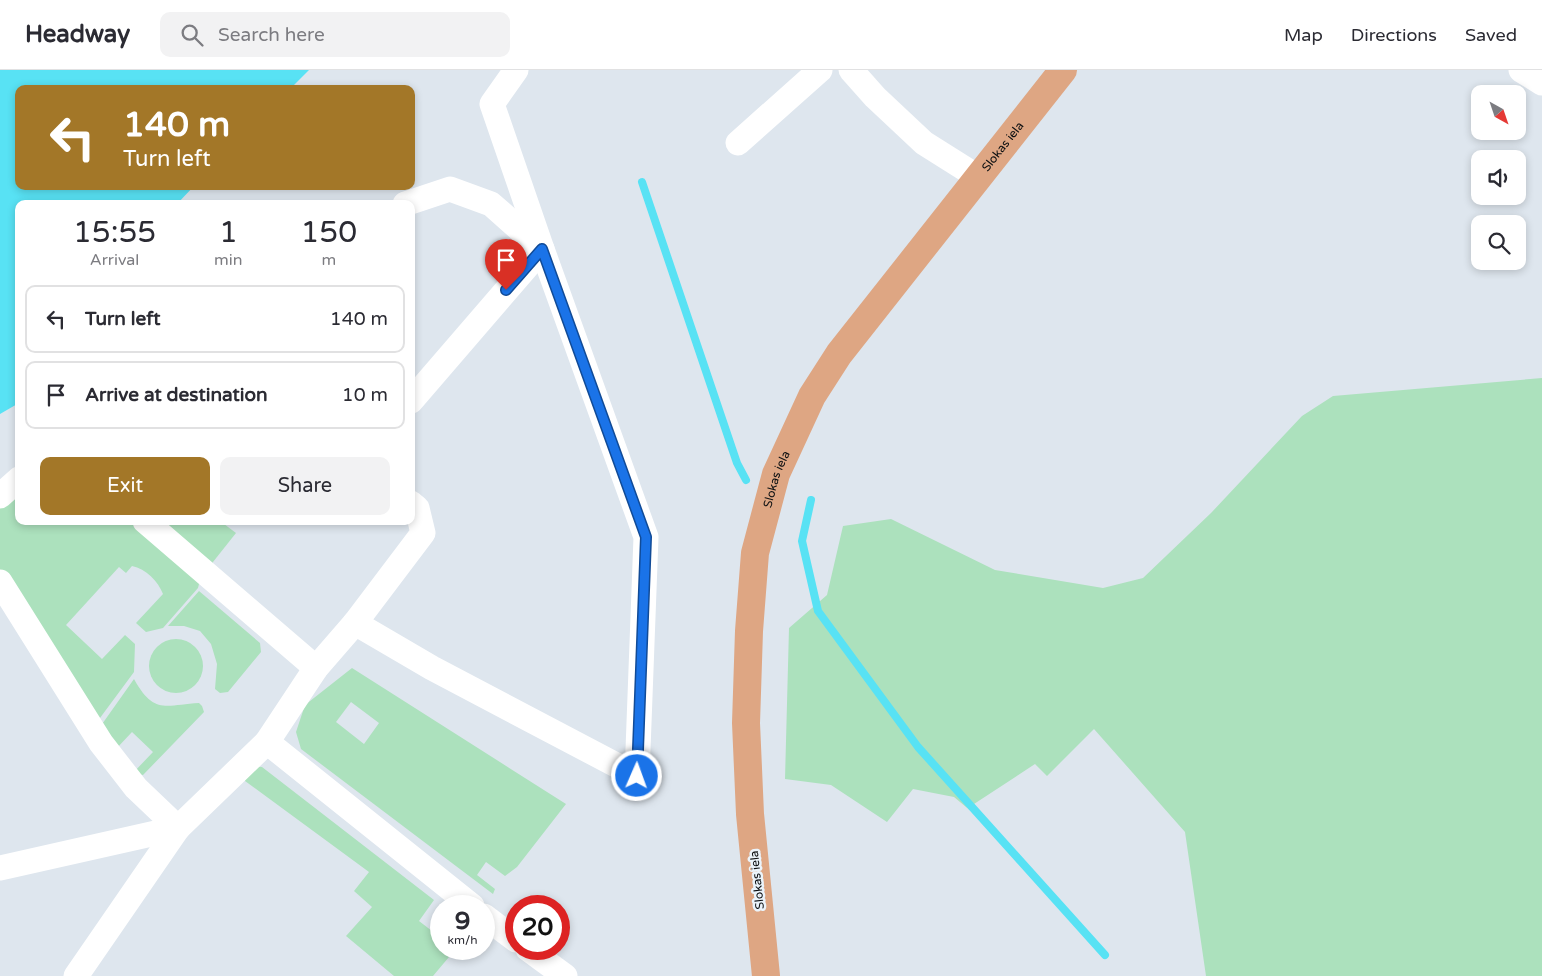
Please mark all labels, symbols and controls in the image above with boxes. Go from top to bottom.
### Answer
search box [160,12,510,57]
text: Headway [25,20,130,49]
icon: search [178,21,206,49]
text: Search here [218,24,325,46]
text: Map [1284,24,1323,46]
text: Directions [1351,24,1437,46]
text: Saved [1465,24,1517,46]
north arrow [1471,85,1526,140]
map controls [1471,85,1526,270]
text: 140 m [123,104,230,146]
icon: left [40,105,105,170]
street label: Slokas iela [979,119,1026,174]
text: Turn left [123,146,211,172]
button: sound [1471,150,1526,205]
text: 15:55 [73,214,156,251]
text: 1 [219,214,238,251]
text: 150 [301,214,357,251]
button: search [1471,215,1526,270]
pin [485,239,527,290]
icon: arrive [492,246,520,274]
text: Arrival [90,250,139,270]
text: min [214,250,243,270]
text: m [321,250,336,270]
icon: left [42,305,70,333]
text: Turn left [85,308,161,330]
text: 140 m [330,308,388,330]
icon: arrive [42,381,70,409]
text: Arrive at destination [85,384,268,406]
text: 10 m [342,384,388,406]
street label: Slokas iela [760,449,793,509]
button: Exit [40,457,210,515]
button: Share [220,457,390,515]
position arrow [610,749,662,801]
street label: Slokas iela [747,850,767,910]
speed limit sign: 20 [505,895,570,960]
text: 9 [455,906,470,936]
text: km/h [447,933,478,947]

